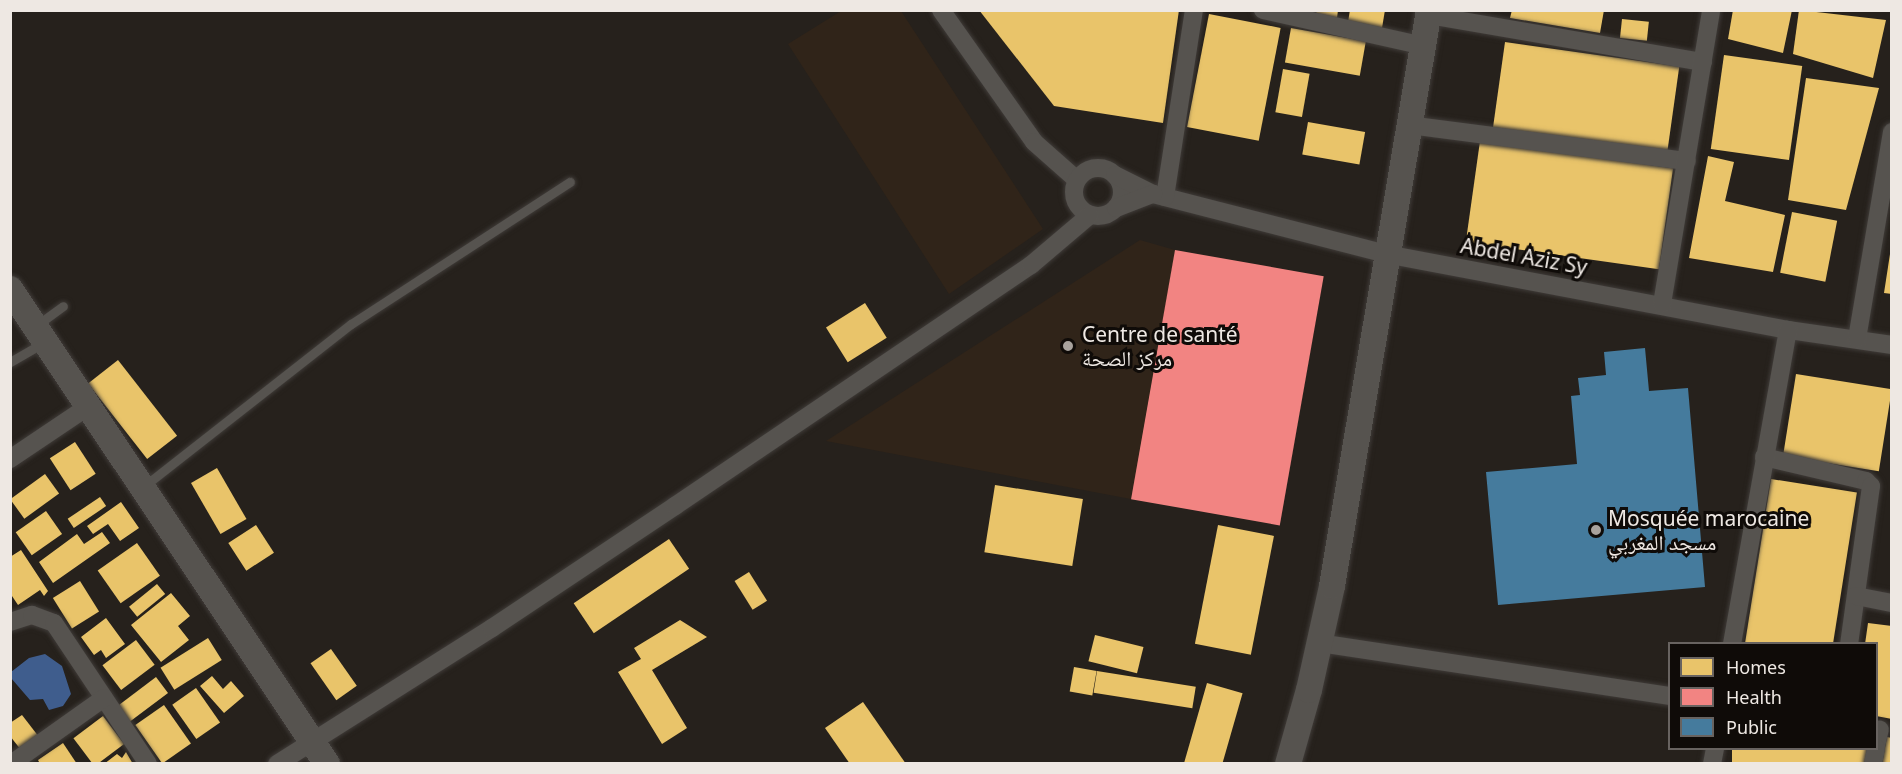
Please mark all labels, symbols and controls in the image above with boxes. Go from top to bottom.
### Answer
street label: Abdel Aziz Sy [1459,232,1589,280]
place label: Centre de santé مركز الصحة [1082,321,1238,371]
marker: Centre de santé مركز الصحة [1059,337,1077,355]
place label: Mosquée marocaine مسجد المغربي [1608,505,1809,555]
marker: Mosquée marocaine مسجد المغربي [1589,523,1603,537]
legend [1668,642,1878,750]
text: Homes [1726,655,1786,679]
text: Health [1726,685,1782,709]
text: Public [1726,715,1777,739]

